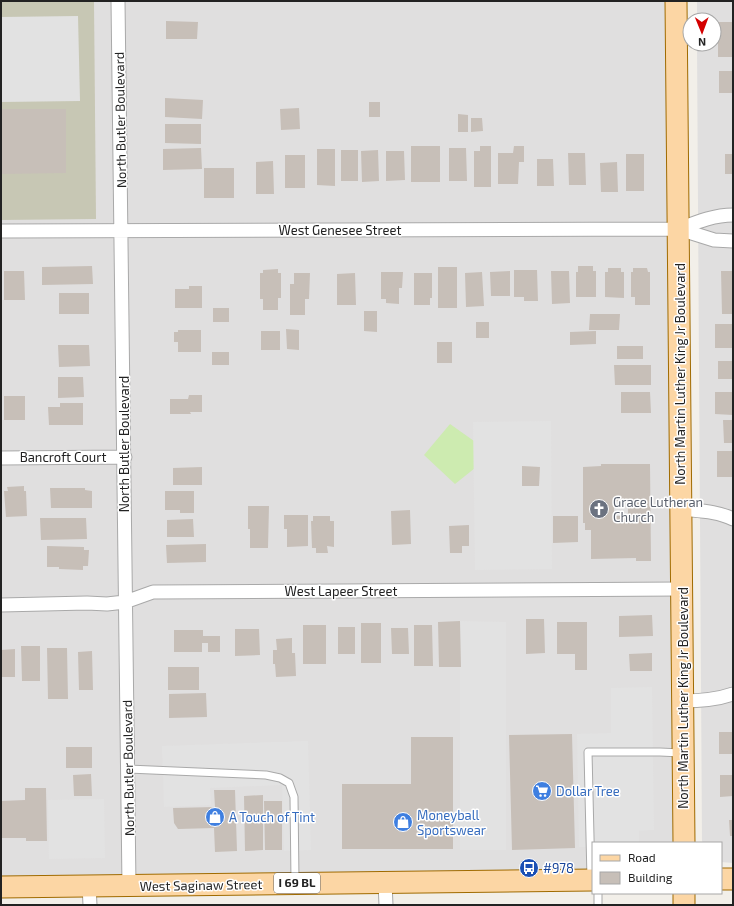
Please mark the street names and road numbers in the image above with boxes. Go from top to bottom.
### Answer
street label: North Butler Boulevard [111,52,129,188]
street label: West Genesee Street [279,222,401,238]
street label: North Martin Luther King Jr Boulevard [672,263,688,485]
street label: North Butler Boulevard [116,376,132,512]
street label: Bancroft Court [20,449,106,465]
street label: West Lapeer Street [285,583,397,599]
street label: North Martin Luther King Jr Boulevard [675,587,691,809]
street label: North Butler Boulevard [119,700,137,836]
road number: I 69 BL [274,873,320,893]
street label: West Saginaw Street [140,876,262,894]

